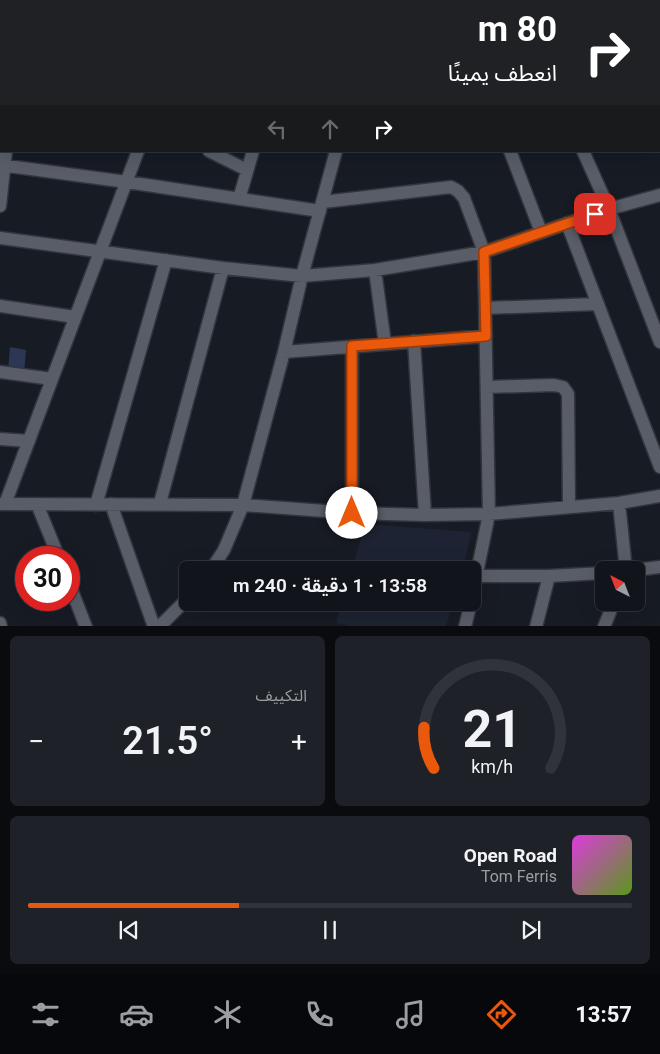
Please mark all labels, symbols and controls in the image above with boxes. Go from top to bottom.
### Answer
text: 80 m [478,9,557,50]
icon: right [575,20,640,85]
text: انعطف يمينًا [448,61,557,86]
icon: left [263,115,291,143]
icon: ahead [316,115,344,143]
icon: right [369,115,397,143]
pin [574,193,616,235]
icon: arrive [581,200,609,228]
position arrow [325,486,377,538]
speed limit sign: 30 [15,546,80,611]
north arrow [595,561,645,611]
map controls [595,561,645,611]
text: 13:58 · 1 دقيقة · 240 m [233,574,427,597]
text: التكييف [255,686,307,705]
text: 21 [463,699,522,760]
text: 21.5° [122,719,213,763]
text: − [28,725,44,758]
text: + [291,725,307,758]
text: km/h [472,756,513,777]
text: Open Road [464,844,557,867]
text: Tom Ferris [481,867,557,886]
icon: previous [115,916,143,944]
icon: pause [316,916,344,944]
icon: next [517,916,545,944]
icon: filters [28,997,63,1032]
icon: car [119,997,154,1032]
icon: climate [210,997,245,1032]
icon: phone [302,997,337,1032]
icon: music [393,997,428,1032]
icon: directions [484,997,519,1032]
text: 13:57 [575,1002,632,1027]

